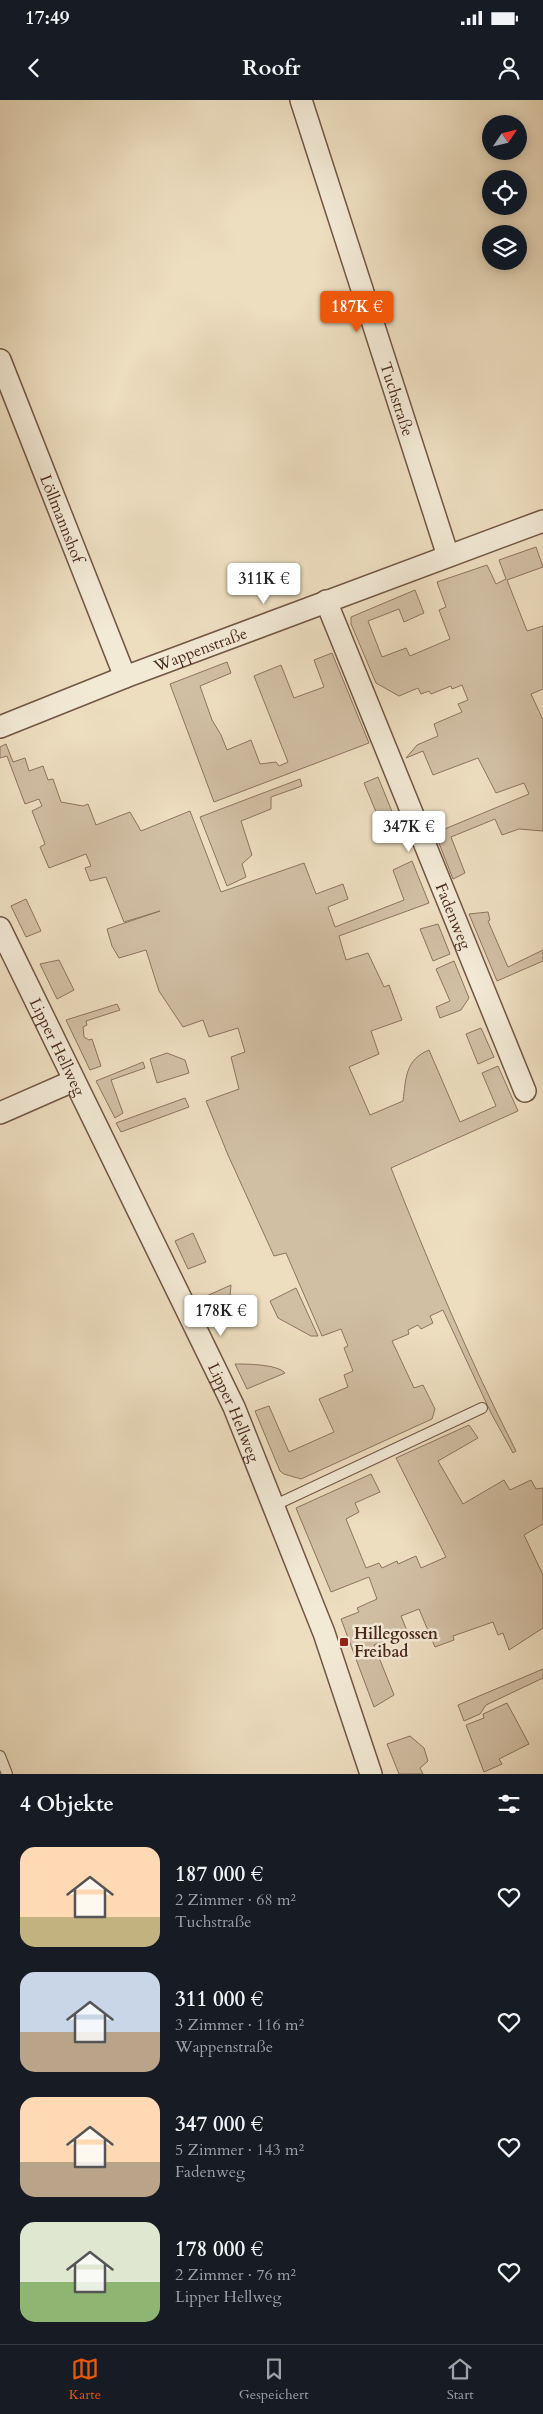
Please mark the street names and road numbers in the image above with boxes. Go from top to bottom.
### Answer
street label: Tuchstraße [374,359,419,439]
street label: Löllmannshof [34,471,90,569]
street label: Wappenstraße [150,622,250,678]
street label: Fadenweg [430,880,476,953]
street label: Lipper Hellweg [24,994,90,1100]
street label: Lipper Hellweg [202,1359,265,1465]

